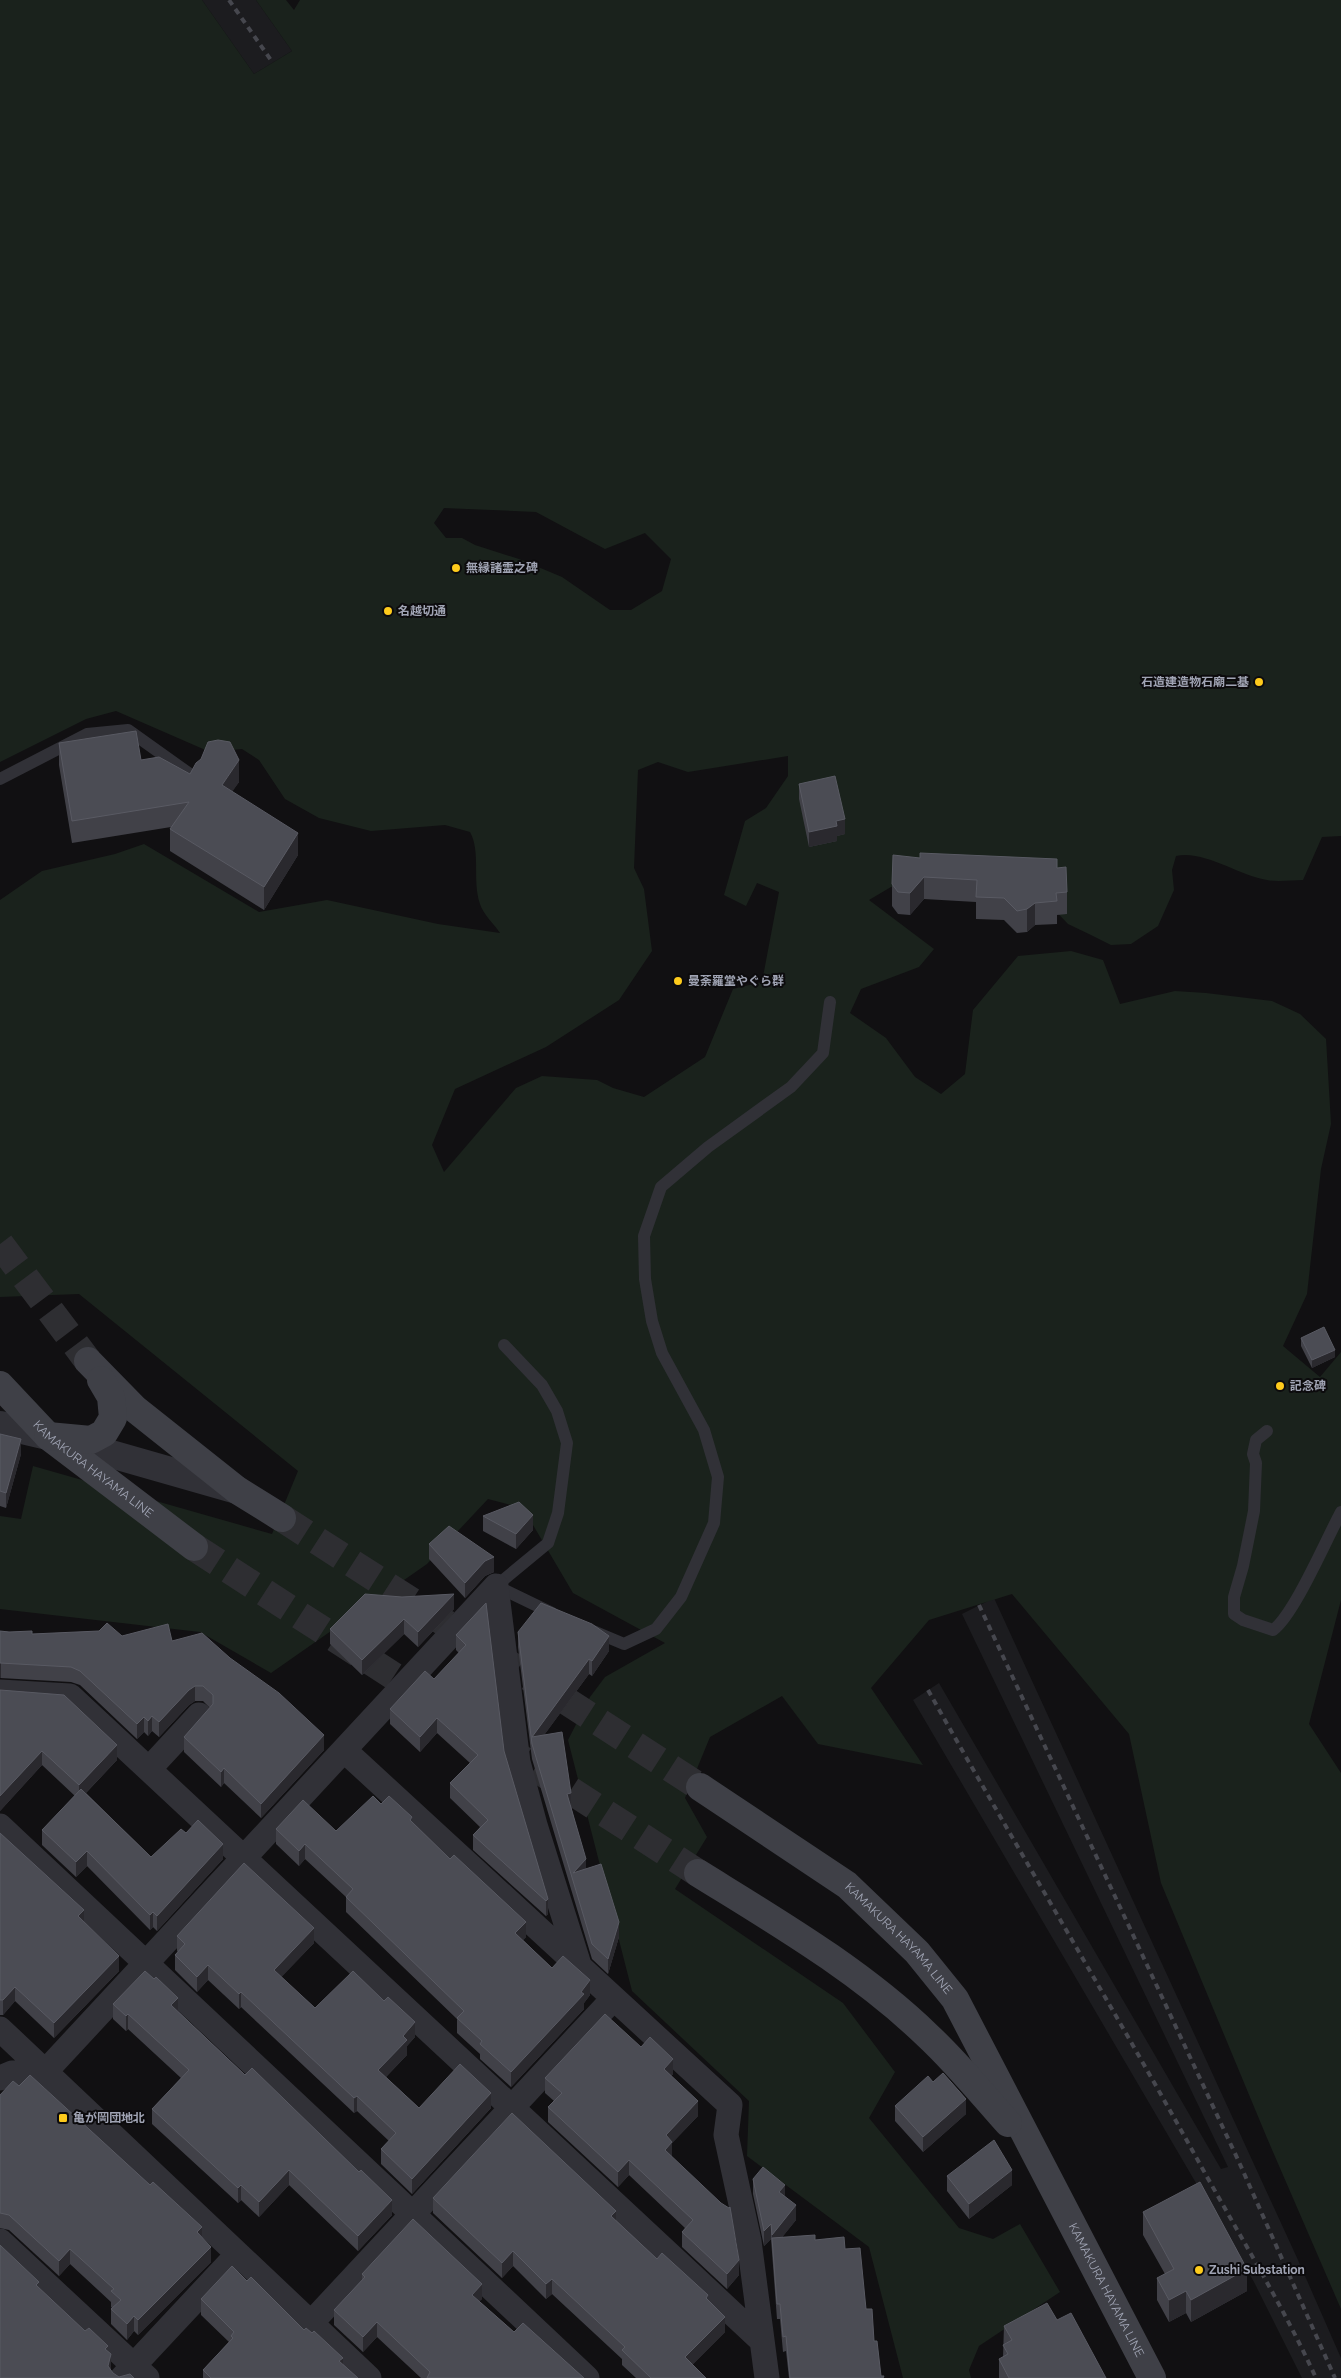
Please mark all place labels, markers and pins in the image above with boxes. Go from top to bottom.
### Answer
place label: 無縁諸霊之碑 [466,561,538,575]
marker: 無縁諸霊之碑 [450,562,462,574]
place label: 名越切通 [398,604,446,618]
marker: 名越切通 [382,605,394,617]
place label: 石造建造物石廟二基 [1141,675,1249,689]
marker: 石造建造物石廟二基 [1253,676,1265,688]
place label: 曼荼羅堂やぐら群 [688,974,784,988]
marker: 曼荼羅堂やぐら群 [672,975,684,987]
place label: 記念碑 [1290,1379,1326,1393]
marker: 記念碑 [1274,1380,1286,1392]
place label: 亀が岡団地北 [73,2111,145,2125]
marker: 亀が岡団地北 [57,2112,69,2124]
place label: Zushi Substation [1209,2263,1305,2277]
marker: Zushi Substation [1193,2264,1205,2276]

